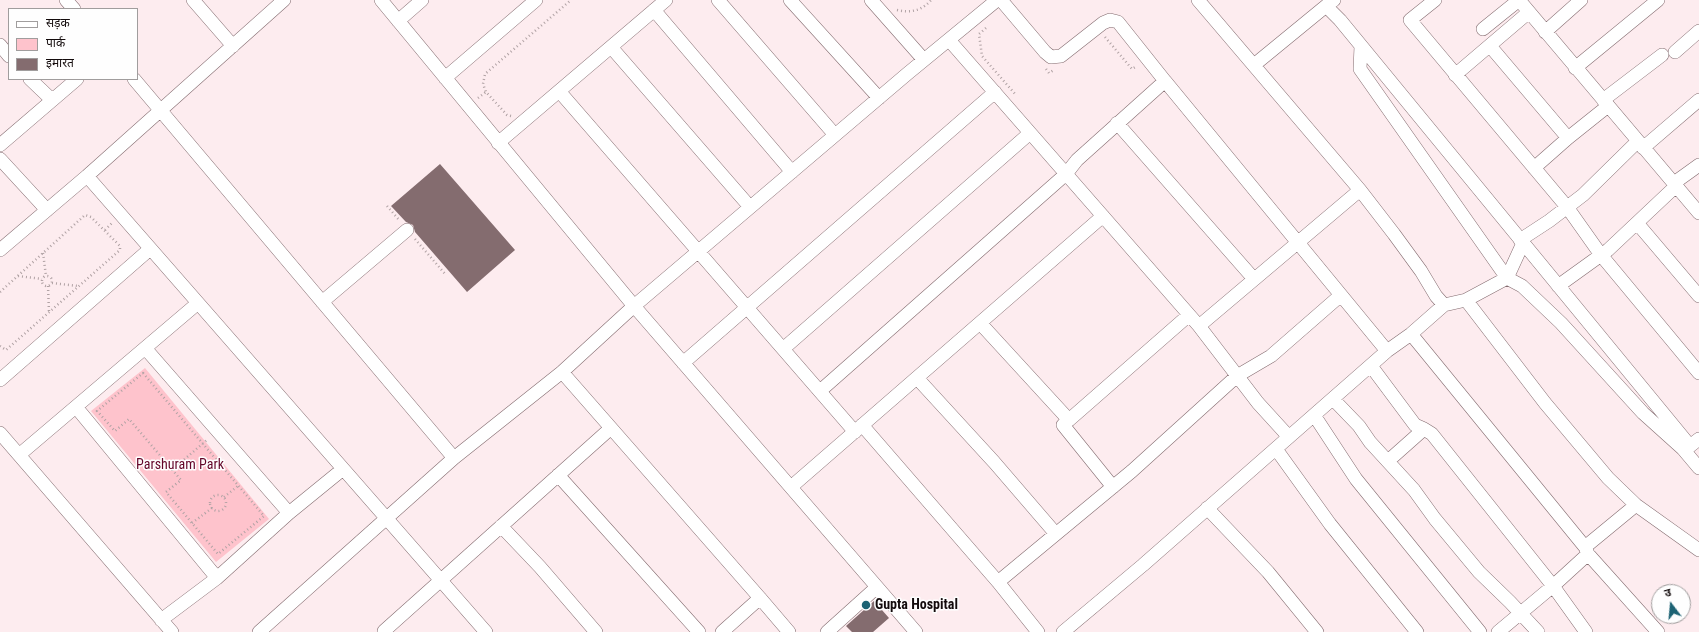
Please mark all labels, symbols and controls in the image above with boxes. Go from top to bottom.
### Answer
legend [8,8,138,80]
text: सड़क [46,16,70,30]
text: पार्क [46,36,65,50]
text: इमारत [46,56,74,70]
park label: Parshuram Park [136,457,224,473]
north arrow [1651,584,1691,624]
text: उ [1663,586,1673,600]
place label: Gupta Hospital [875,597,958,613]
marker: Gupta Hospital [860,599,872,611]

